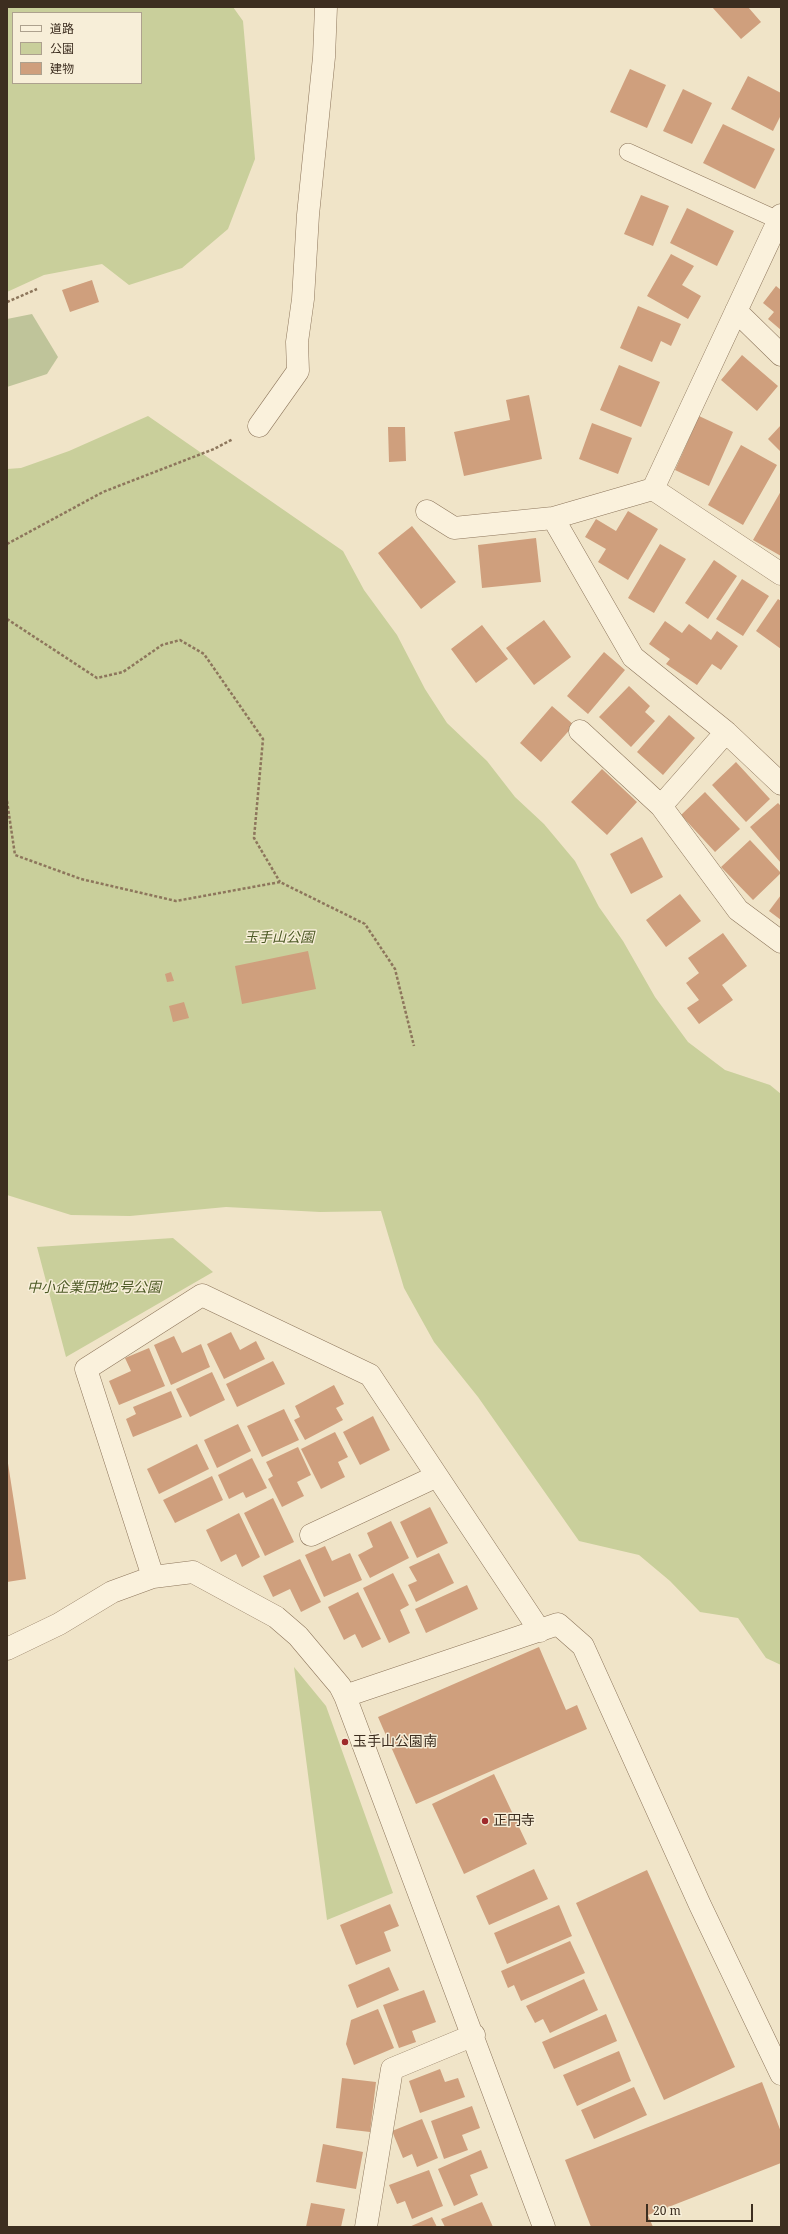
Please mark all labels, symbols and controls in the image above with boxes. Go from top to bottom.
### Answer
legend [12,12,142,84]
text: 道路 [50,20,74,37]
text: 公園 [50,40,74,57]
text: 建物 [50,60,74,77]
park label: 玉手山公園 [244,930,314,946]
park label: 中小企業団地2号公園 [27,1280,161,1296]
place label: 玉手山公園南 [353,1734,437,1750]
marker: 玉手山公園南 [340,1737,350,1747]
place label: 正円寺 [493,1813,535,1829]
marker: 正円寺 [480,1816,490,1826]
scale bar [648,2196,755,2222]
text: 20 m [653,2202,681,2219]

